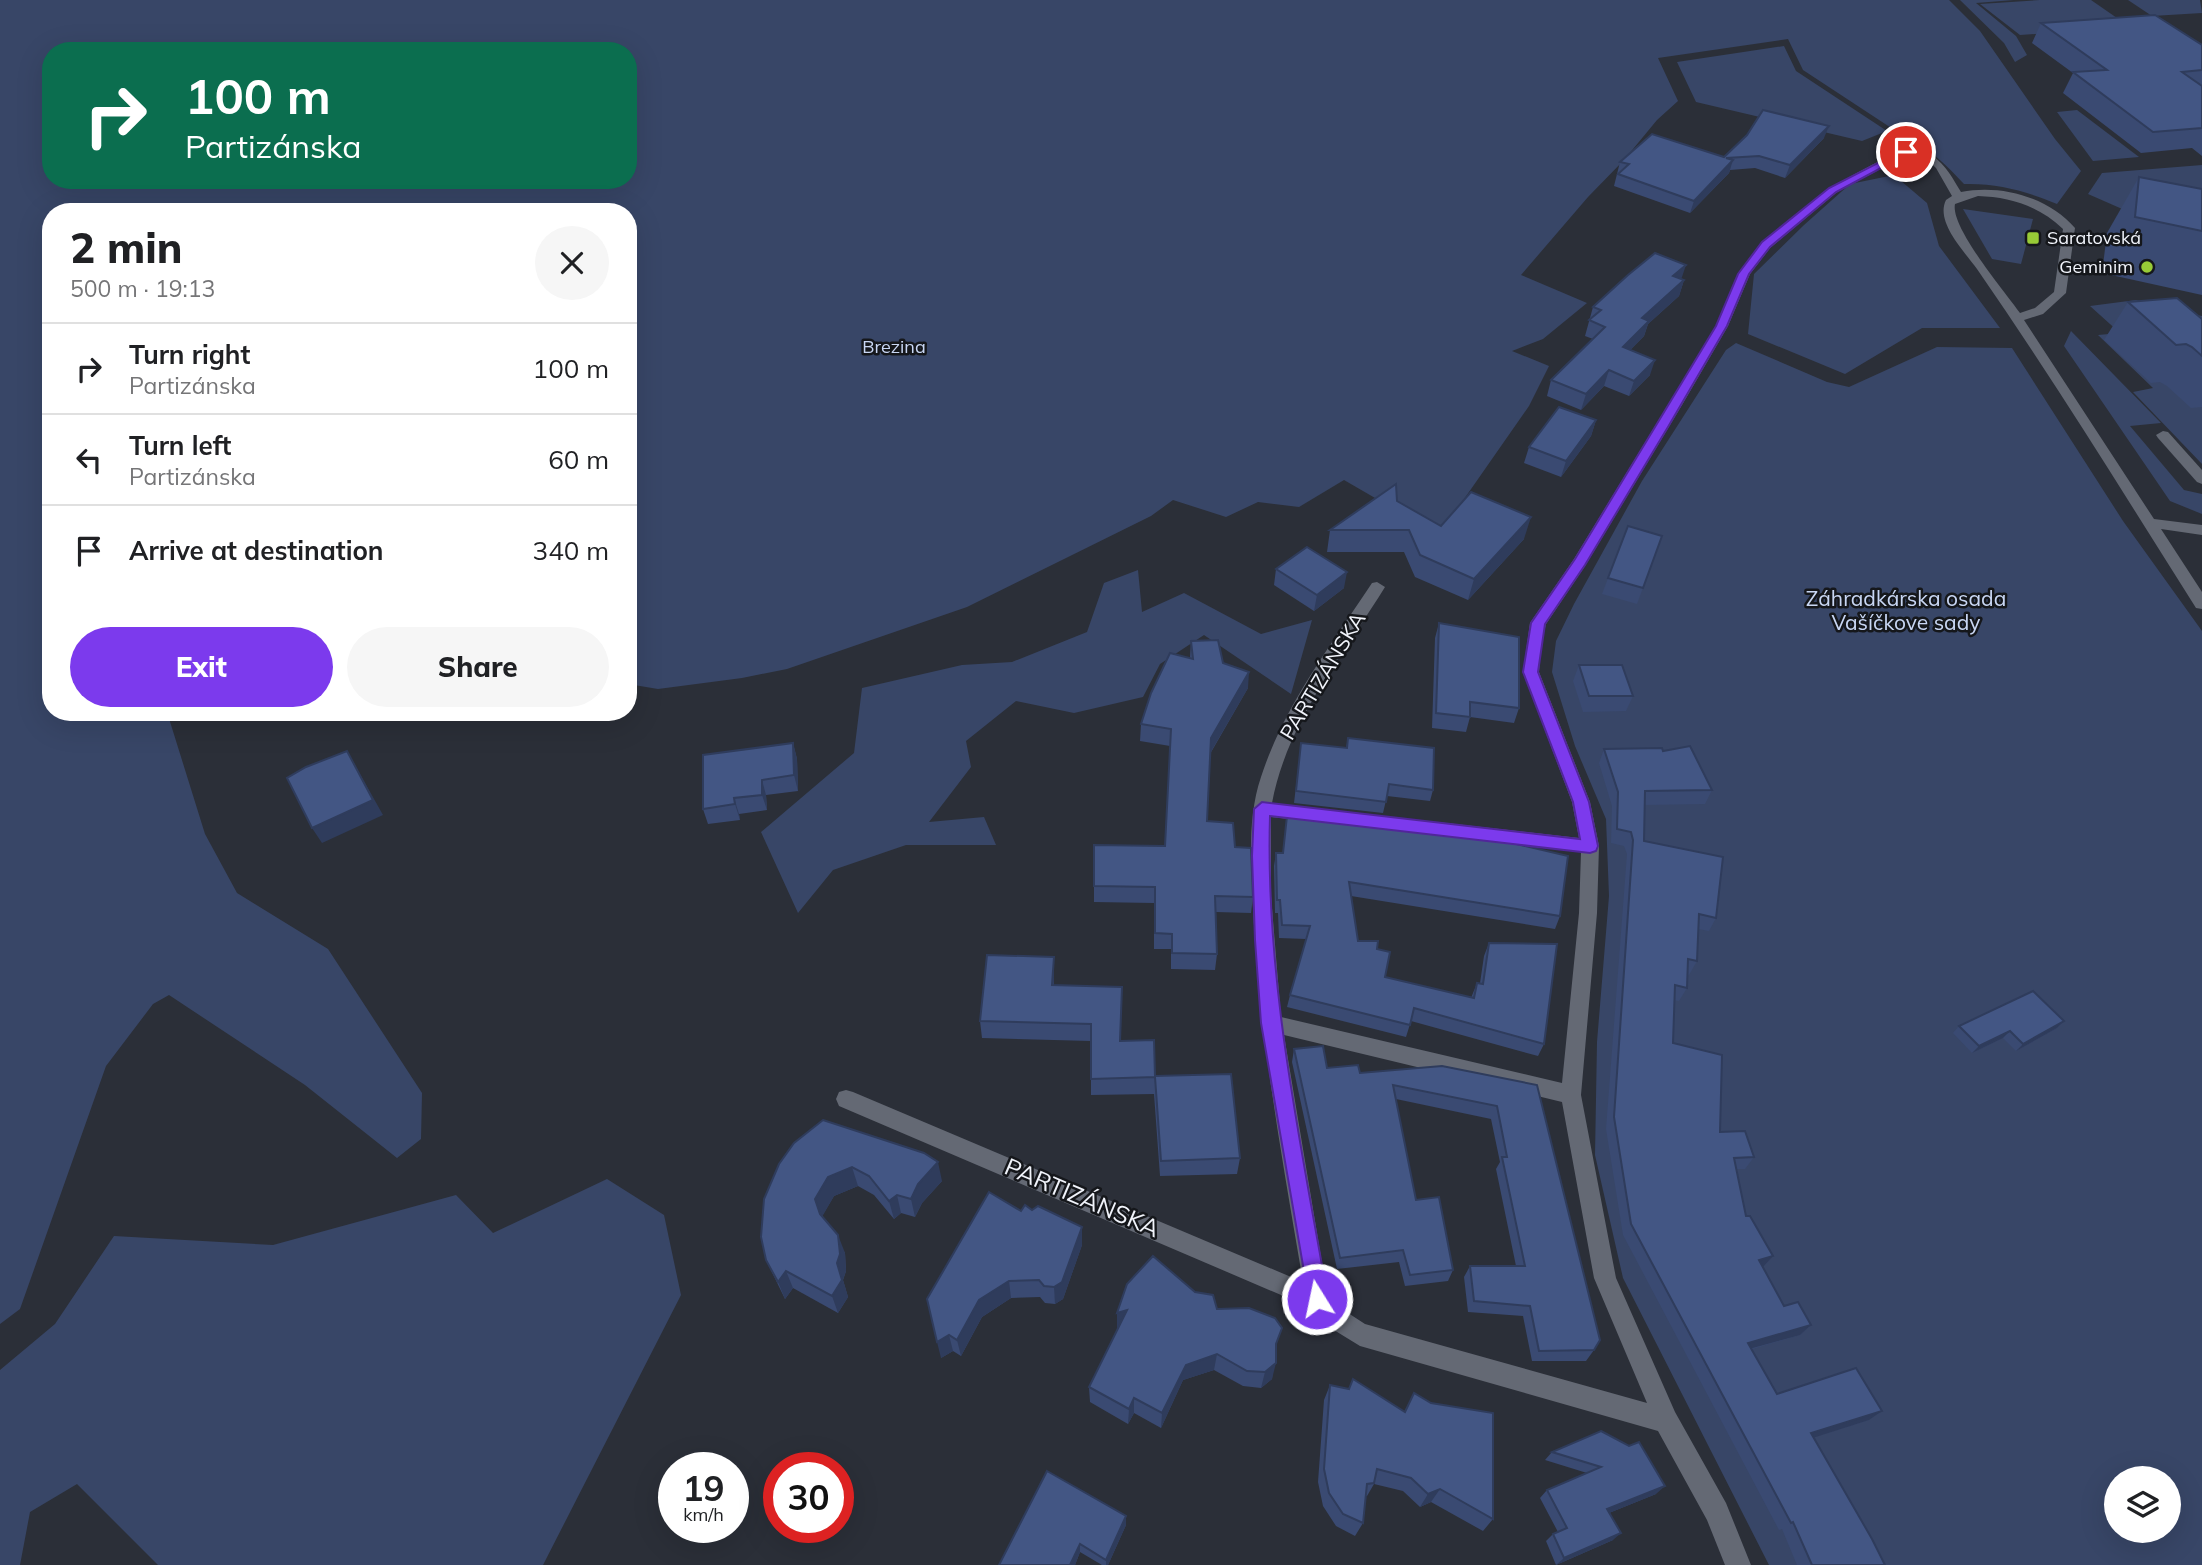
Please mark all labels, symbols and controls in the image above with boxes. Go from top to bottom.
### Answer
text: 100 m [185,65,331,126]
icon: right [70,70,161,161]
pin [1876,122,1936,182]
text: Partizánska [185,126,362,166]
icon: arrive [1887,133,1925,171]
text: 2 min [70,221,183,274]
button: close [535,226,609,300]
place label: Saratovská [2047,226,2141,249]
marker: Saratovská [2025,230,2041,246]
place label: Geminim [2059,255,2133,278]
marker: Geminim [2139,259,2155,275]
text: 500 m · 19:13 [70,274,215,303]
park label: Brezina [862,335,926,358]
text: Turn right [129,338,250,371]
icon: right [70,350,108,388]
text: 100 m [533,352,609,385]
text: Partizánska [129,371,256,400]
text: Turn left [129,429,231,462]
icon: left [70,441,108,479]
text: 60 m [548,443,609,476]
text: Partizánska [129,462,256,491]
icon: arrive [70,532,108,570]
text: Arrive at destination [129,534,384,567]
text: 340 m [533,534,609,567]
park label: Záhradkárska osada Vašíčkove sady [1806,585,2006,635]
street label: PARTIZÁNSKA [1274,606,1371,744]
button: Exit [70,627,333,707]
button: Share [347,627,609,707]
street label: PARTIZÁNSKA [1001,1151,1165,1243]
position arrow [1280,1262,1354,1336]
speed limit sign: 30 [763,1452,854,1543]
text: 19 [682,1466,725,1510]
map controls [2104,1466,2181,1543]
button: layers [2104,1466,2181,1543]
text: km/h [683,1503,724,1526]

